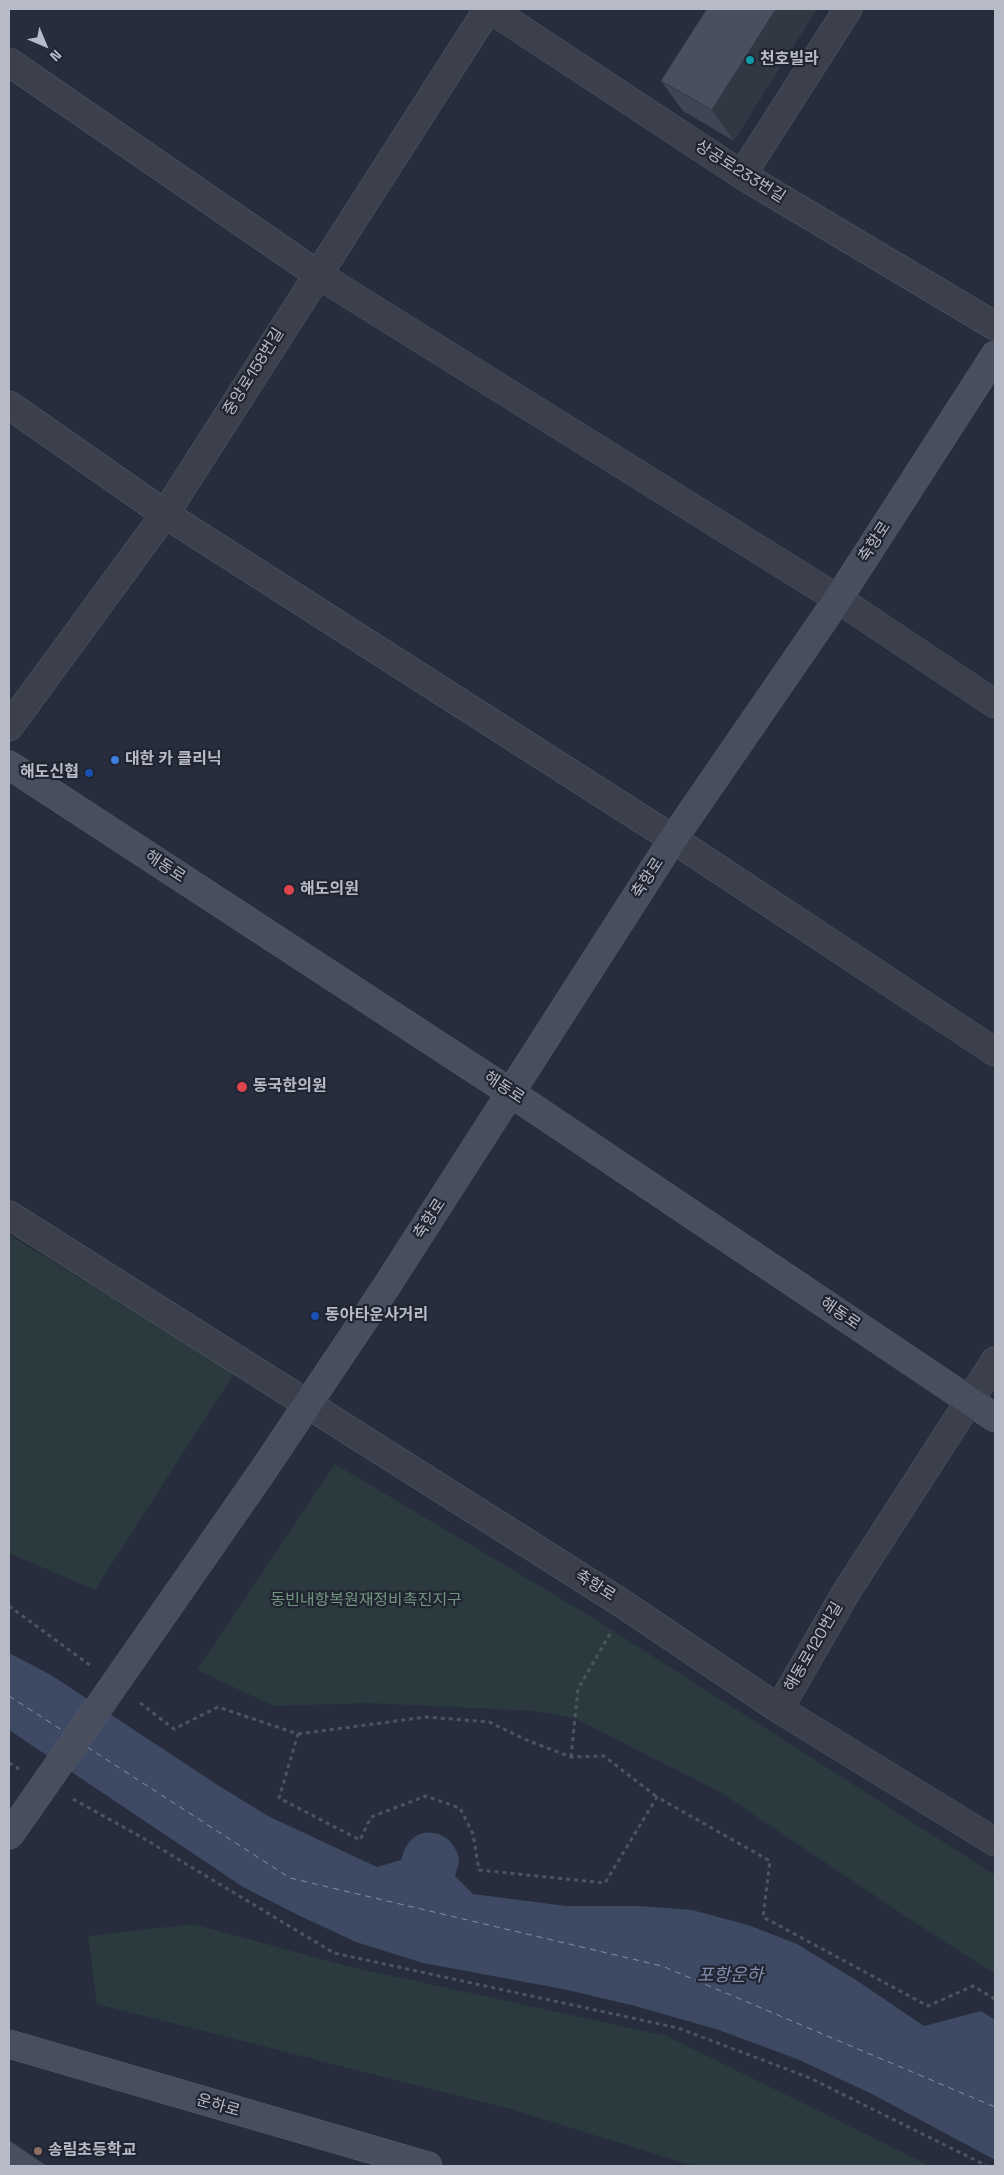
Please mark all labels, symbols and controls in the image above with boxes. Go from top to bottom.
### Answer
north arrow [20,20,70,70]
text: N [46,46,65,65]
place label: 천호빌라 [760,50,819,70]
marker: 천호빌라 [744,54,756,66]
street label: 상공로233번길 [691,137,789,207]
street label: 중앙로158번길 [219,325,289,419]
street label: 축항로 [855,518,895,566]
place label: 대한 카 클리닉 [125,750,221,770]
marker: 대한 카 클리닉 [109,754,121,766]
place label: 해도신협 [20,763,79,783]
marker: 해도신협 [83,767,95,779]
street label: 해동로 [141,847,189,887]
street label: 축항로 [628,854,668,902]
place label: 해도의원 [300,880,359,900]
marker: 해도의원 [282,883,296,897]
street label: 해동로 [480,1068,528,1108]
place label: 동국한의원 [253,1077,327,1097]
marker: 동국한의원 [235,1080,249,1094]
street label: 축항로 [410,1195,450,1243]
street label: 해동로 [816,1294,864,1334]
place label: 동아타운사거리 [325,1306,428,1326]
marker: 동아타운사거리 [309,1310,321,1322]
street label: 축항로 [571,1566,619,1606]
park label: 동빈내항복원재정비촉진지구 [270,1591,462,1611]
street label: 해동로120번길 [781,1599,847,1695]
water label: 포항운하 [697,1965,763,1987]
street label: 운하로 [194,2091,242,2121]
place label: 송림초등학교 [48,2141,136,2161]
marker: 송림초등학교 [32,2145,44,2157]

